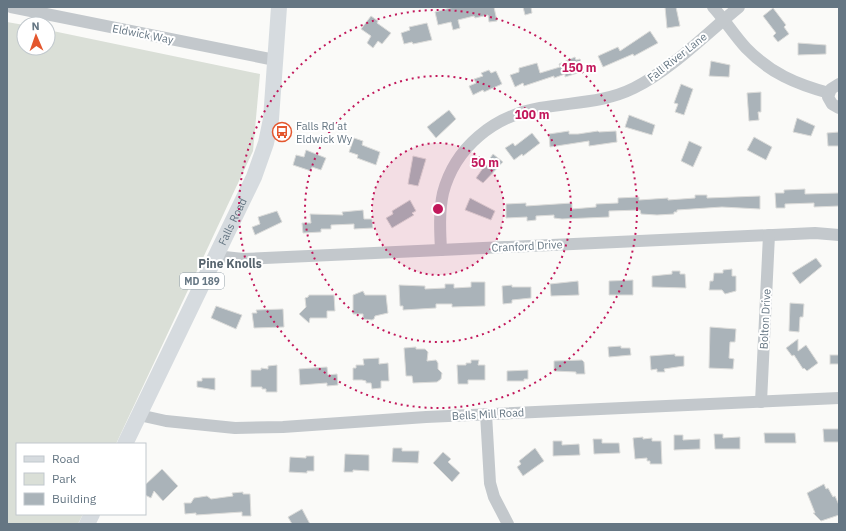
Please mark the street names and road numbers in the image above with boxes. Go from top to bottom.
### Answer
street label: Eldwick Way [111,21,175,47]
street label: Fall River Lane [644,29,710,85]
street label: Falls Road [215,196,250,248]
street label: Cranford Drive [491,237,563,255]
road number: MD 189 [180,273,224,289]
street label: Bolton Drive [756,288,774,350]
street label: Bells Mill Road [451,405,525,423]

